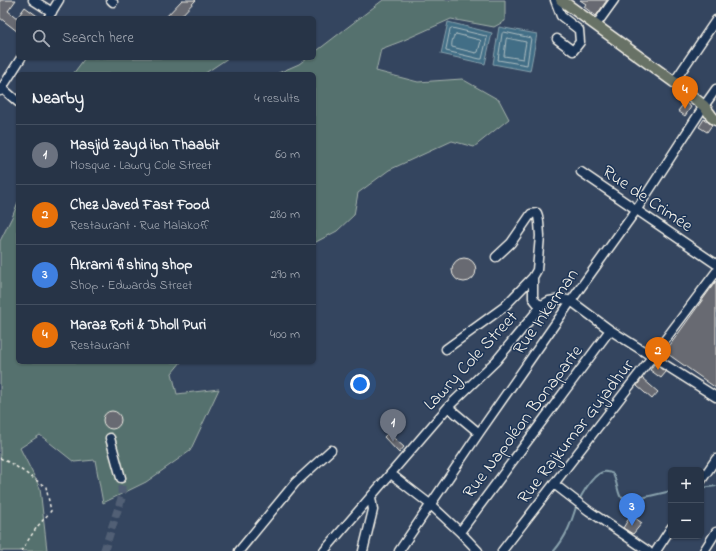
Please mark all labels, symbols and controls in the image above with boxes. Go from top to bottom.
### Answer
search box [16,16,316,60]
icon: search [30,27,52,49]
text: Search here [62,27,134,49]
pin: 4 [672,76,698,109]
text: Nearby [32,86,84,111]
text: 4 results [254,89,300,108]
text: Masjid Zayd ibn Thaabit [70,134,220,156]
text: 1 [43,145,47,164]
text: 60 m [275,145,300,164]
text: Mosque · Lawry Cole Street [70,156,212,175]
street label: Rue de Crimée [596,160,698,240]
text: Chez Javed Fast Food [70,194,209,216]
text: 2 [42,205,48,224]
text: 280 m [270,205,300,224]
text: Restaurant · Rue Malakoff [70,216,209,235]
text: Akrami fishing shop [70,254,192,276]
street label: Rue Inkerman [507,264,586,361]
text: 3 [42,265,48,284]
text: 290 m [271,265,300,284]
text: Shop · Edwards Street [70,276,192,295]
street label: Lawry Cole Street [418,306,525,417]
text: Maraz Roti & Dholl Puri [70,314,206,336]
text: 4 [42,325,48,344]
text: 400 m [270,325,300,344]
text: Restaurant [70,336,130,355]
pin: 2 [645,337,671,370]
street label: Rue Napoléon Bonaparte [457,339,591,504]
street label: Rue Rajkumar Gujadhur [512,354,642,510]
your location [350,374,370,394]
pin: 1 [380,409,406,442]
map controls [668,467,704,539]
button: + [668,467,704,503]
pin: 3 [619,493,645,526]
button: − [668,503,704,539]

